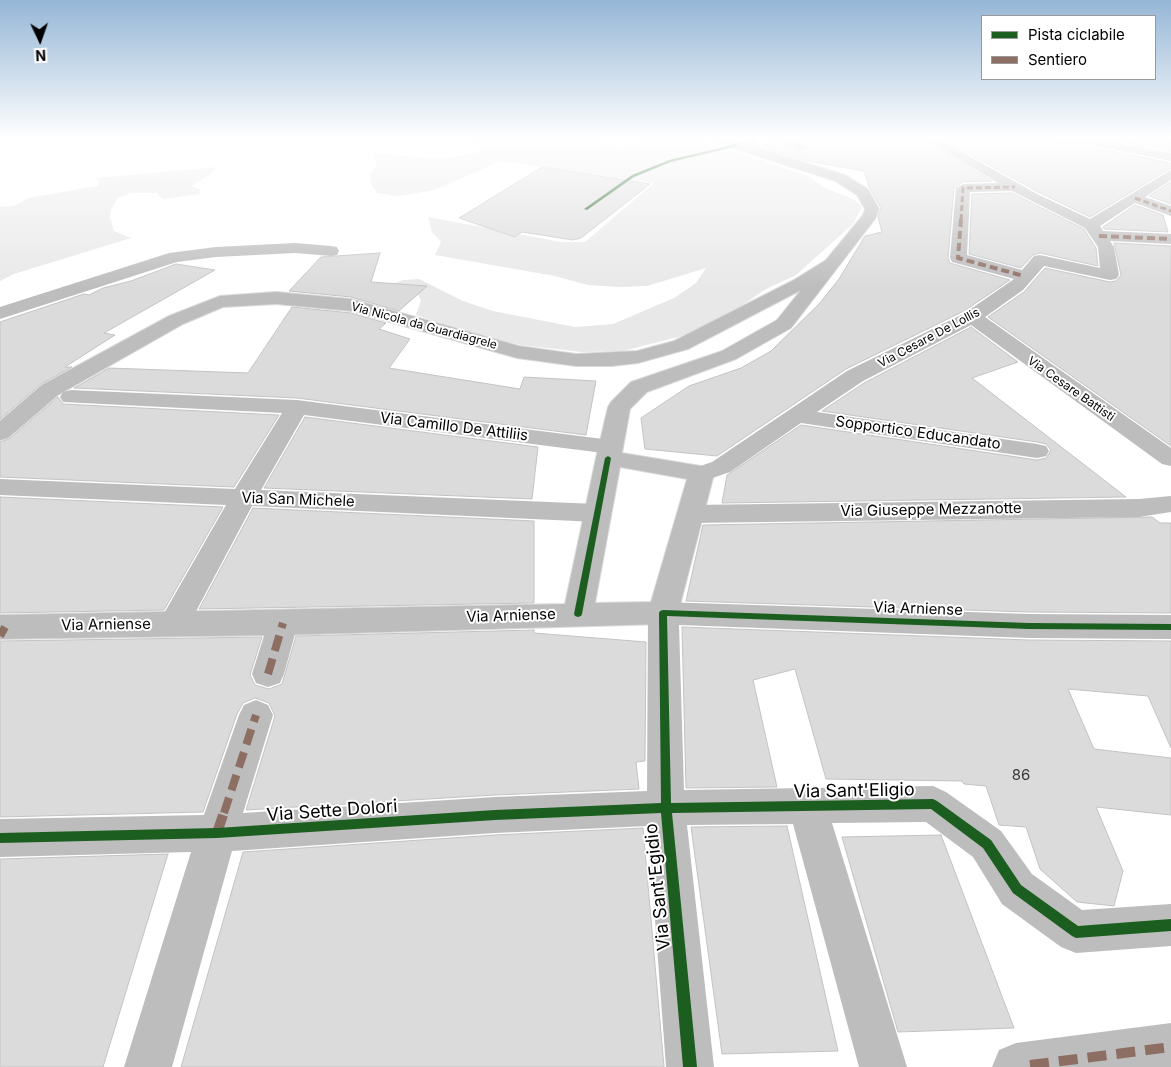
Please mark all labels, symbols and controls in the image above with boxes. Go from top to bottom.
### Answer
north arrow [15,15,65,65]
legend [981,15,1156,80]
text: Pista ciclabile [1028,25,1125,44]
text: N [35,47,47,64]
text: Sentiero [1028,50,1087,69]
street label: Via Nicola da Guardiagrele [349,300,499,352]
street label: Via Cesare De Lollis [876,305,982,371]
street label: Via Cesare Battisti [1025,354,1117,424]
street label: Via Camillo De Attiliis [379,409,529,445]
street label: Sopportico Educandato [834,412,1002,454]
street label: Via San Michele [241,489,355,511]
street label: Via Giuseppe Mezzanotte [840,499,1022,521]
street label: Via Arniense [873,598,963,620]
street label: Via Arniense [466,605,556,627]
street label: Via Arniense [61,615,151,635]
house number: 86 [1012,766,1030,784]
street label: Via Sant'Eligio [793,779,915,803]
street label: Via Sette Dolori [266,796,398,826]
street label: Via Sant'Egidio [641,822,675,952]

